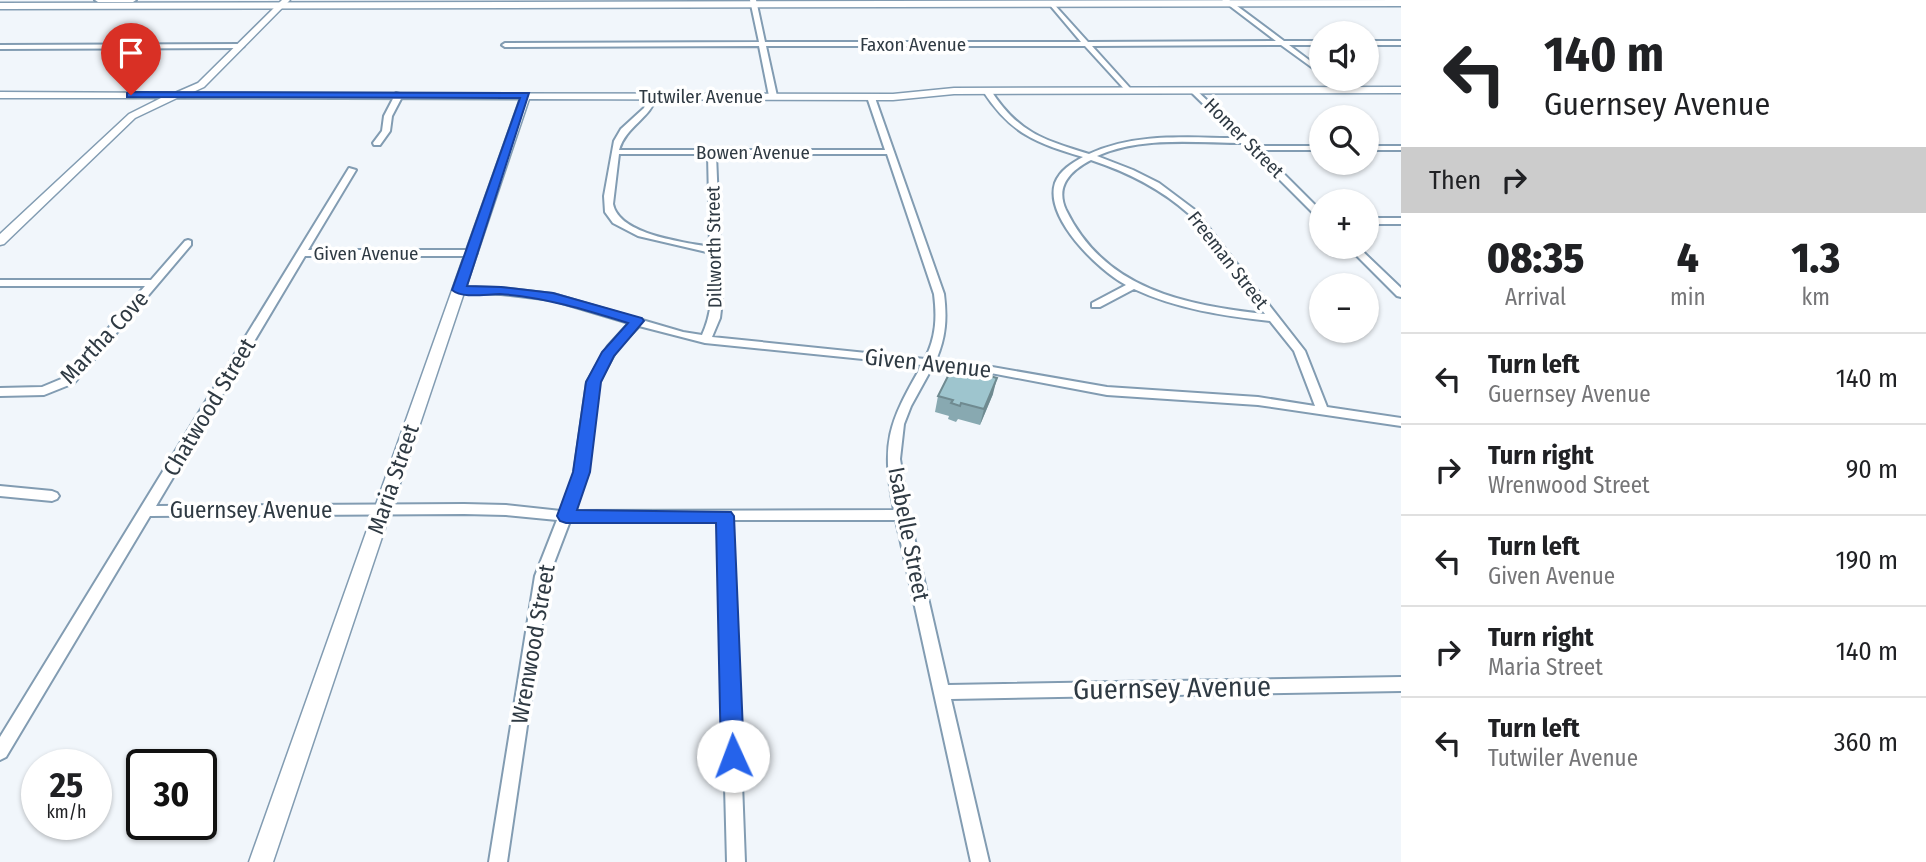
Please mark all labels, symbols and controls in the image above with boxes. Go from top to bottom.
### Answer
map controls [1309,21,1379,343]
button: sound [1309,21,1379,91]
pin [101,23,161,95]
text: 140 m [1544,25,1664,84]
icon: left [1429,28,1520,119]
street label: Faxon Avenue [860,33,966,56]
icon: arrive [112,34,150,72]
street label: Tutwiler Avenue [639,85,763,108]
text: Guernsey Avenue [1544,85,1770,123]
street label: Homer Street [1199,93,1289,183]
button: search [1309,105,1379,175]
street label: Bowen Avenue [696,141,810,164]
icon: right [1495,161,1533,199]
text: Then [1429,165,1481,196]
street label: Dillworth Street [701,185,727,308]
button: + [1309,189,1379,259]
street label: Freeman Street [1183,207,1274,314]
text: 08:35 [1487,233,1584,283]
text: 4 [1677,233,1699,283]
text: 1.3 [1791,233,1840,283]
street label: Given Avenue [313,242,419,265]
button: − [1309,273,1379,343]
text: Arrival [1505,283,1566,311]
text: min [1670,283,1706,311]
text: km [1802,283,1830,311]
street label: Martha Cove [54,285,154,389]
street label: Chatwood Street [157,333,261,481]
street label: Given Avenue [863,342,993,384]
text: Turn left [1488,349,1580,380]
icon: left [1429,360,1467,398]
text: 140 m [1836,363,1898,394]
text: Guernsey Avenue [1488,380,1651,408]
street label: Maria Street [361,420,425,538]
text: Turn right [1488,440,1594,471]
icon: right [1429,451,1467,489]
text: 90 m [1846,454,1898,485]
street label: Isabelle Street [882,465,936,604]
text: Wrenwood Street [1488,471,1650,499]
street label: Guernsey Avenue [170,496,332,524]
text: Turn left [1488,531,1580,562]
icon: left [1429,542,1467,580]
text: 190 m [1836,545,1898,576]
street label: Wrenwood Street [505,562,561,726]
text: Given Avenue [1488,562,1615,590]
text: Turn right [1488,622,1594,653]
icon: right [1429,633,1467,671]
text: 140 m [1836,636,1898,667]
text: Maria Street [1488,653,1603,681]
street label: Guernsey Avenue [1073,670,1271,706]
text: Turn left [1488,713,1580,744]
position arrow [696,719,770,793]
icon: left [1429,724,1467,762]
text: 360 m [1834,727,1898,758]
text: Tutwiler Avenue [1488,744,1638,772]
speed limit sign: 30 [126,749,217,840]
text: 25 [50,764,83,806]
text: km/h [46,801,87,823]

